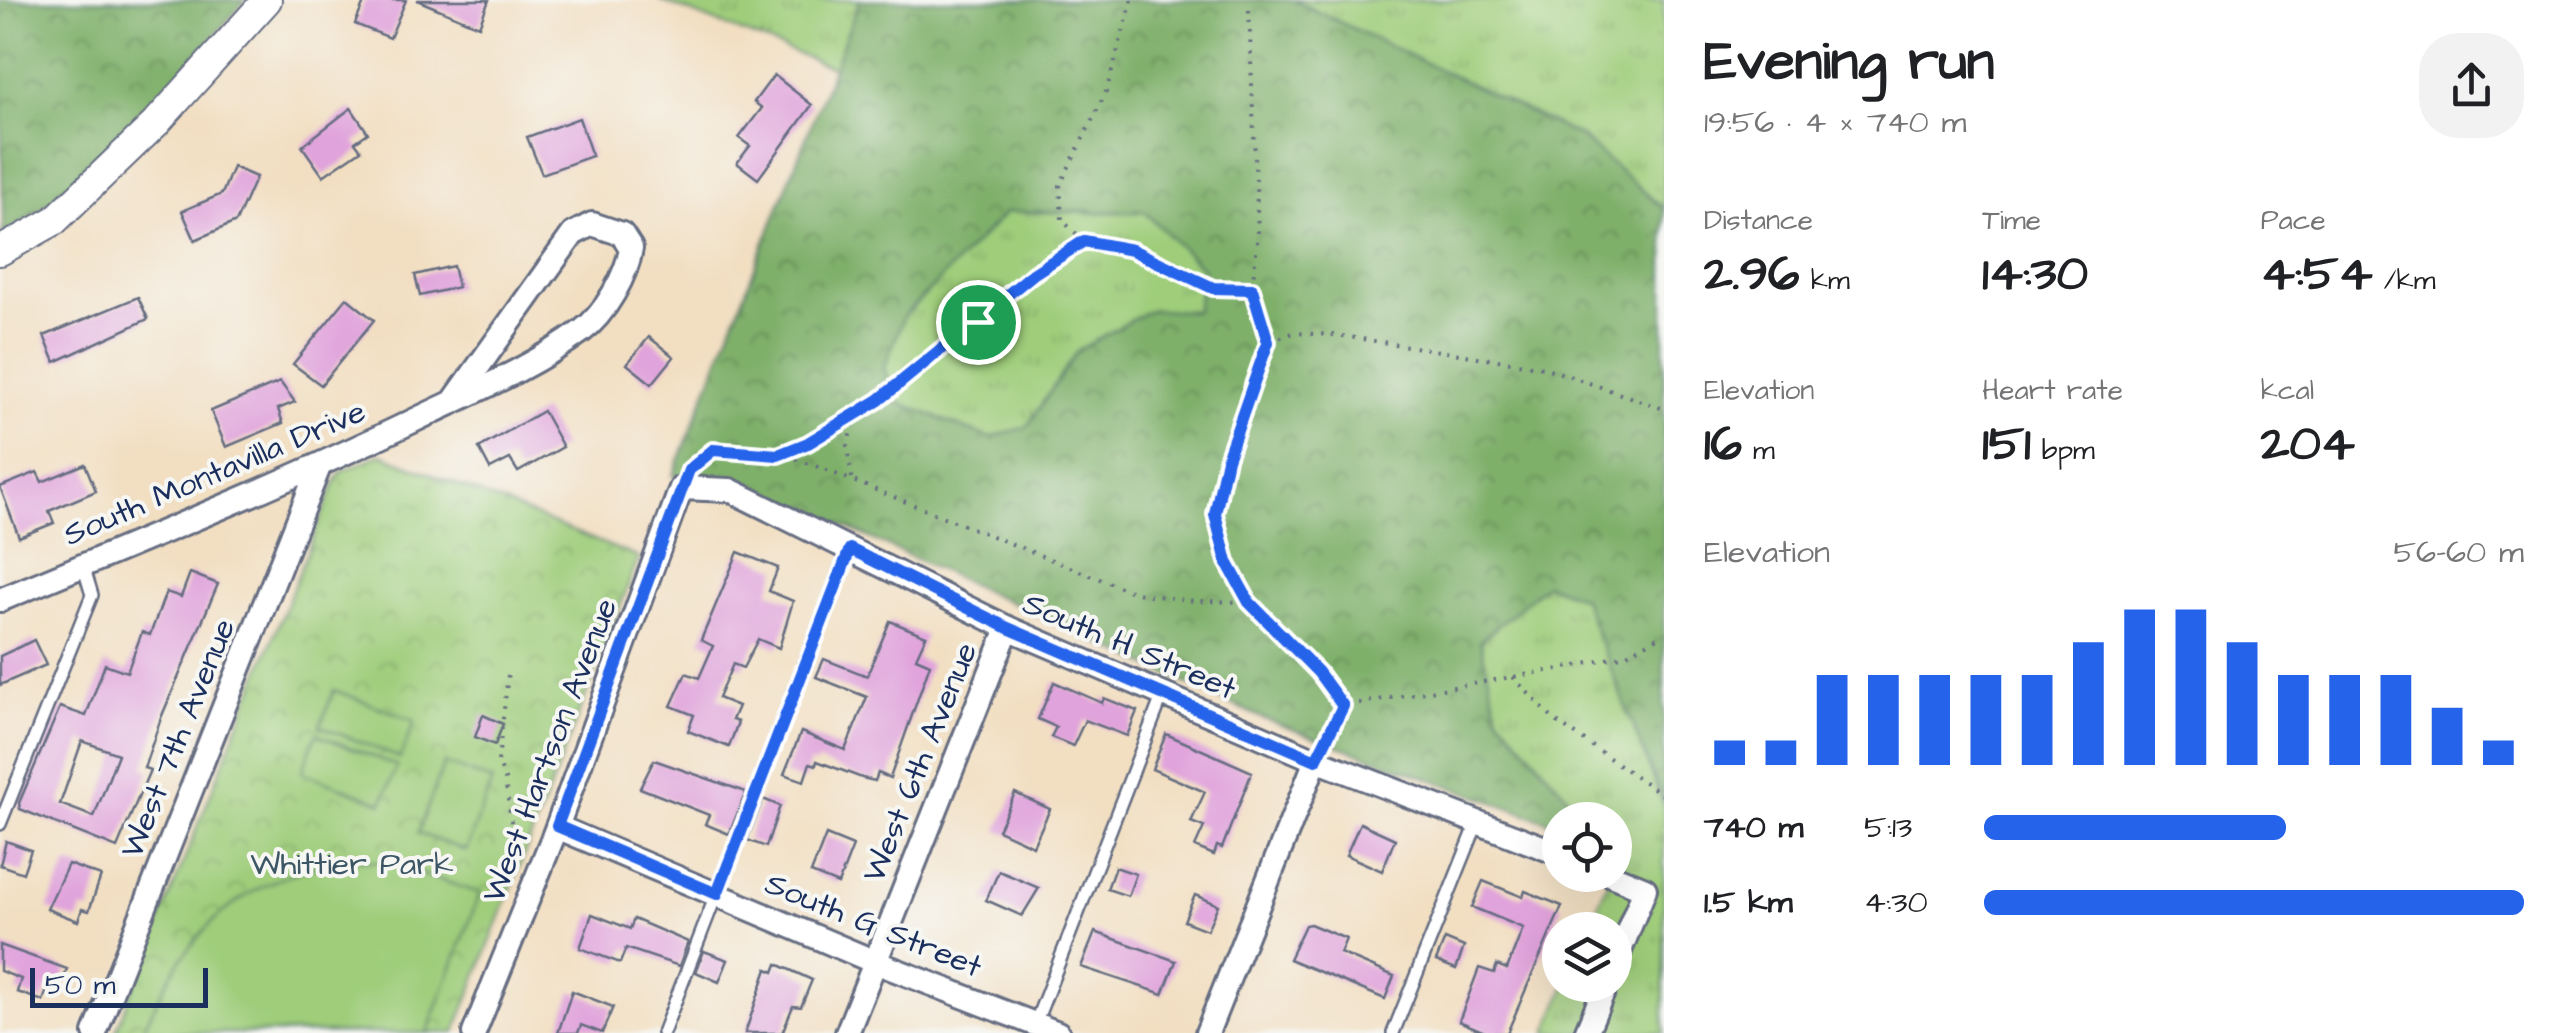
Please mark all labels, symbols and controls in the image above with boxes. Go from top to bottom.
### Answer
text: Evening run [1704,24,1994,100]
button: share [2419,33,2524,138]
text: 19:56 · 4 × 740 m [1704,100,1966,145]
text: Distance [1704,201,1813,240]
text: Time [1982,201,2041,240]
text: Pace [2261,201,2326,240]
text: 2.96 [1704,240,1799,309]
text: 14:30 [1982,240,2088,309]
text: 4:54 [2261,240,2372,309]
text: km [1799,261,1850,300]
text: /km [2372,261,2435,300]
pin [936,280,1021,365]
icon: arrive [951,295,1006,350]
text: Elevation [1704,371,1814,410]
text: Heart rate [1982,371,2123,410]
text: kcal [2261,371,2314,410]
street label: South Montavilla Drive [57,389,372,557]
text: 16 [1704,410,1742,479]
text: 151 [1982,410,2031,479]
text: 204 [2261,410,2355,479]
text: m [1742,431,1775,470]
text: bpm [2031,431,2095,470]
text: Elevation [1704,530,1830,575]
text: 56–60 m [2393,530,2524,575]
street label: South H Street [1016,581,1243,712]
street label: West Hartson Avenue [472,592,629,909]
street label: West 7th Avenue [110,612,247,865]
street label: West 6th Avenue [852,636,989,889]
map controls [1542,802,1632,1002]
button: locate [1542,802,1632,892]
text: 740 m [1704,805,1803,850]
text: 5:13 [1864,805,1912,850]
park label: Whittier Park [250,842,454,887]
street label: South G Street [758,861,989,989]
text: 1.5 km [1704,880,1793,925]
text: 4:30 [1864,880,1928,925]
button: layers [1542,912,1632,1002]
scale bar [30,963,208,1008]
text: 50 m [45,966,116,1005]

